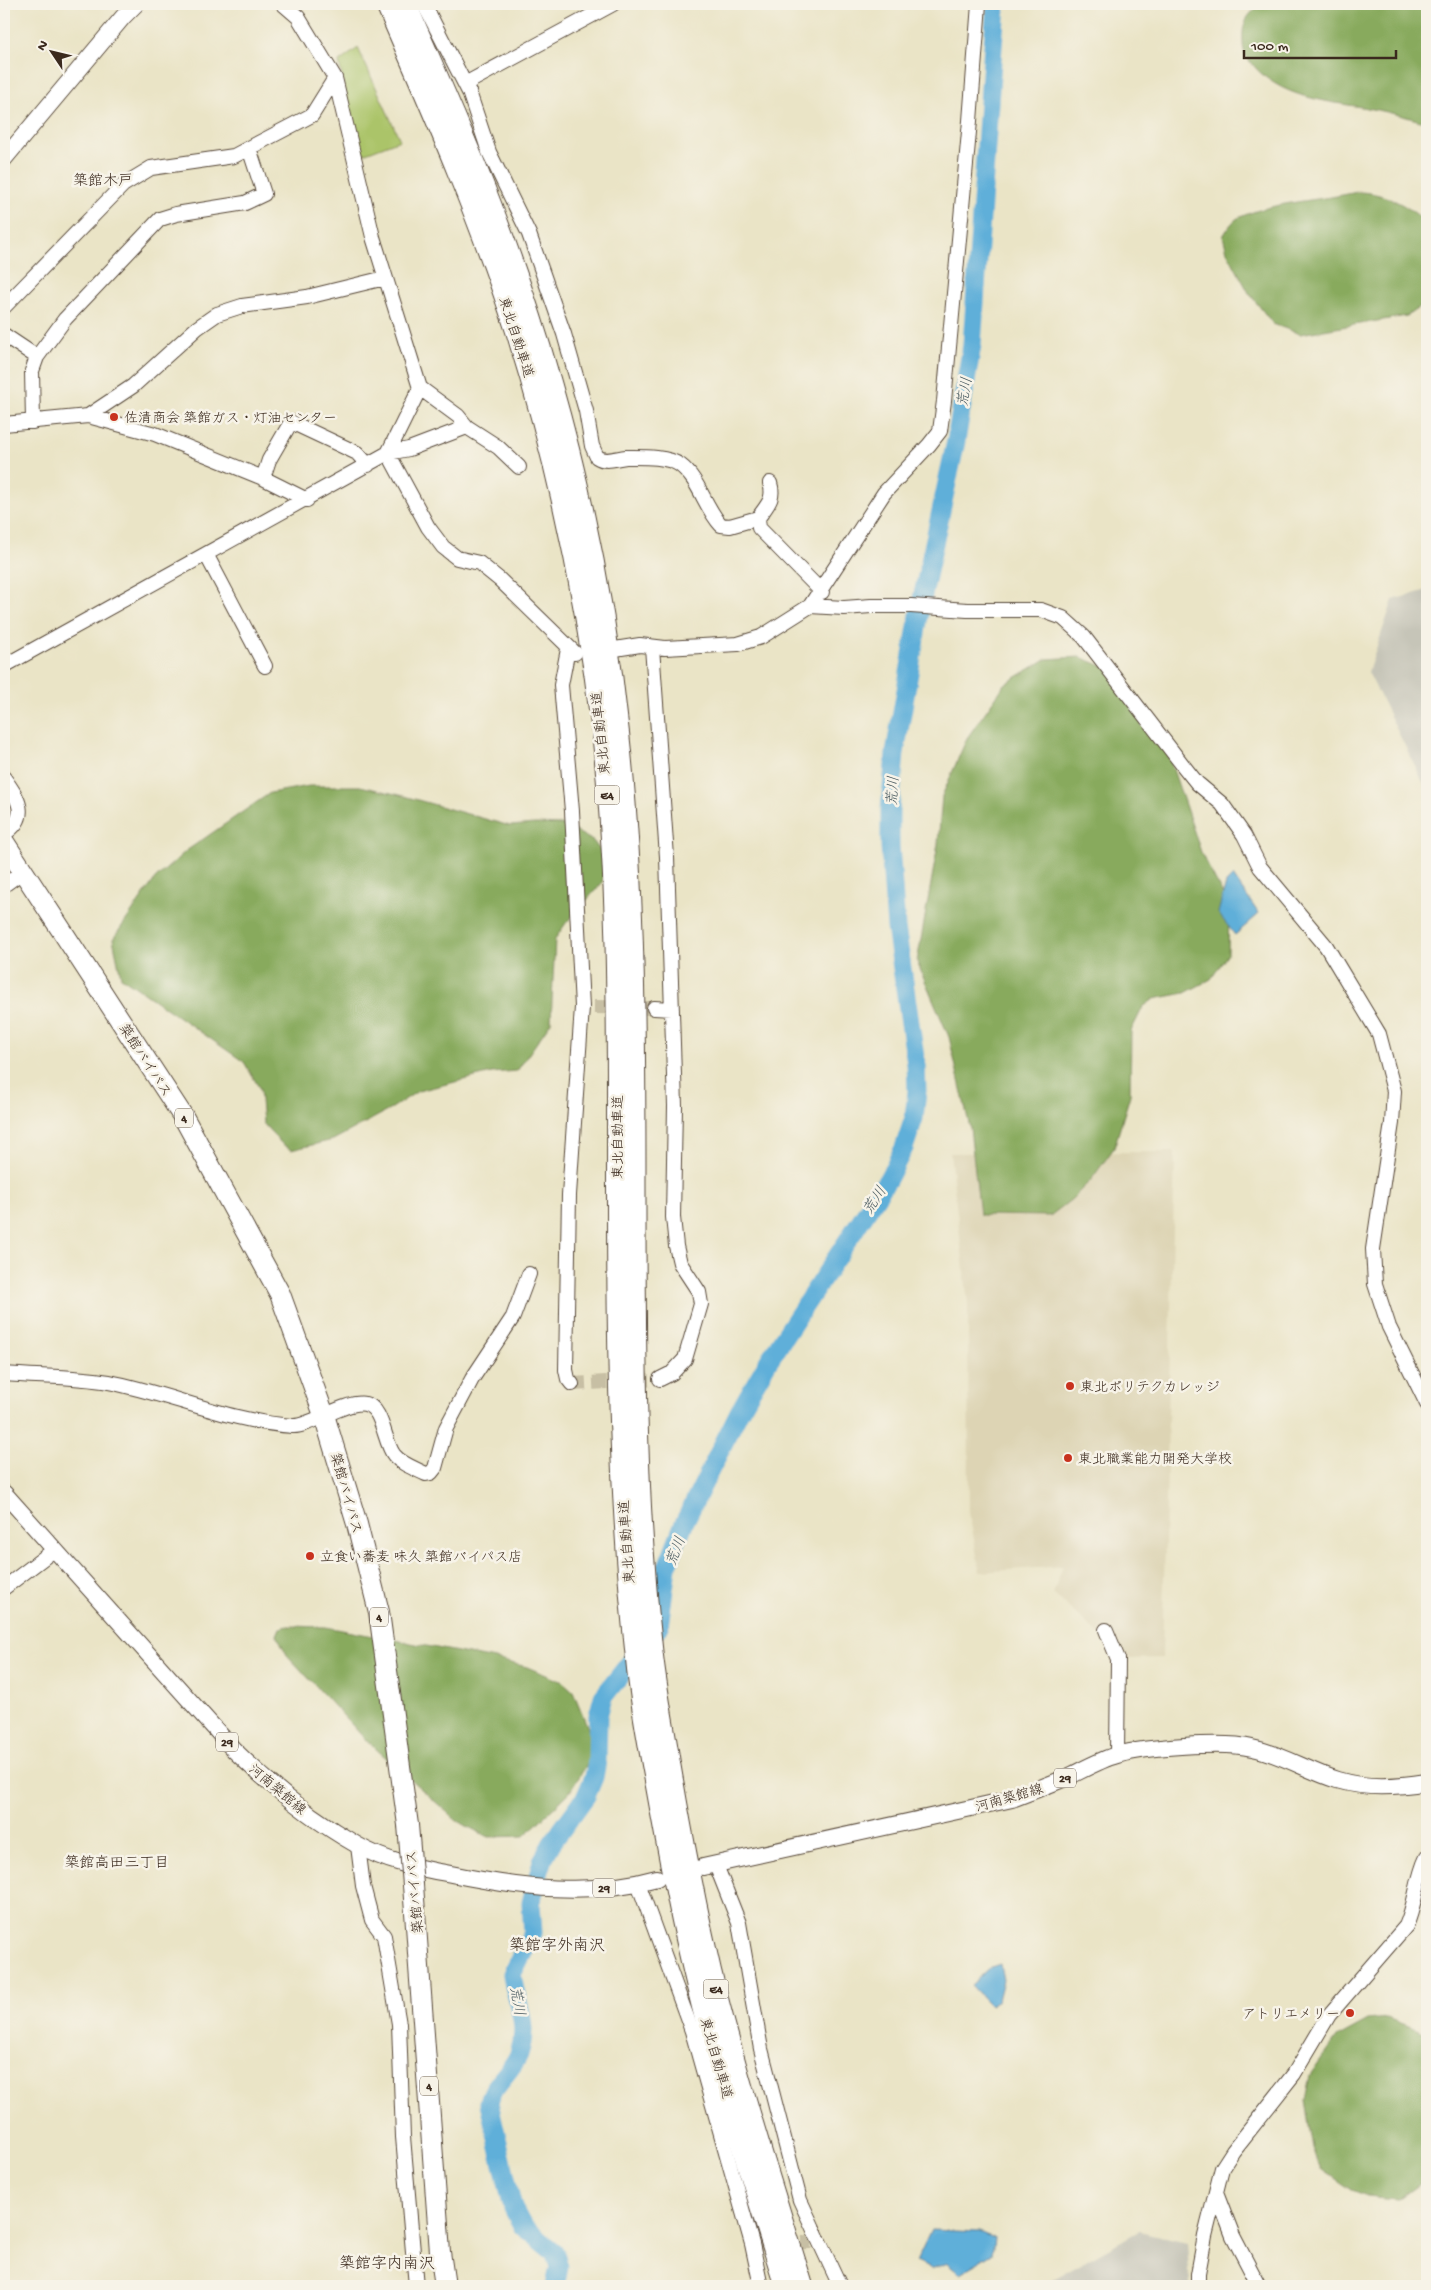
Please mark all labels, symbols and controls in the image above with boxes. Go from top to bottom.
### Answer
north arrow [28,28,78,78]
scale bar [1244,28,1396,60]
text: N [34,37,53,55]
text: 100 m [1250,38,1289,56]
district label: 築館木戸 [73,172,133,191]
street label: 東北自動車道 [494,295,536,380]
water label: 荒川 [955,376,977,409]
marker: 佐清商会 築館ガス・灯油センター [108,411,120,423]
place label: 佐清商会 築館ガス・灯油センター [124,411,337,428]
street label: 東北自動車道 [590,690,615,775]
water label: 荒川 [884,776,904,807]
road number: E4 [594,786,620,804]
street label: 築館バイパス [114,1022,174,1101]
street label: 東北自動車道 [611,1095,628,1179]
road number: 4 [175,1108,193,1128]
water label: 荒川 [860,1184,891,1219]
marker: 東北ポリテクカレッジ [1064,1380,1076,1392]
place label: 東北ポリテクカレッジ [1080,1380,1219,1397]
street label: 築館バイパス [325,1451,364,1536]
place label: 東北職業能力開発大学校 [1078,1451,1232,1469]
marker: 東北職業能力開発大学校 [1062,1452,1074,1464]
street label: 東北自動車道 [617,1499,640,1584]
water label: 荒川 [663,1534,691,1569]
marker: 立食い蕎麦 味久 築館バイパス店 [304,1550,316,1562]
place label: 立食い蕎麦 味久 築館バイパス店 [320,1550,522,1567]
road number: 4 [370,1608,388,1626]
road number: 29 [216,1732,238,1751]
street label: 河南築館線 [244,1762,309,1820]
road number: 29 [1054,1769,1076,1788]
street label: 河南築館線 [974,1782,1046,1817]
street label: 築館バイパス [404,1849,429,1934]
district label: 築館高田三丁目 [64,1854,170,1873]
road number: 29 [593,1879,615,1898]
district label: 築館字外南沢 [509,1936,605,1957]
road number: E4 [704,1980,728,1998]
water label: 荒川 [505,1985,527,2018]
place label: アトリエメリー [1242,2007,1340,2024]
marker: アトリエメリー [1344,2007,1356,2019]
street label: 東北自動車道 [695,2016,734,2101]
road number: 4 [420,2076,438,2096]
district label: 築館字内南沢 [339,2254,435,2275]

